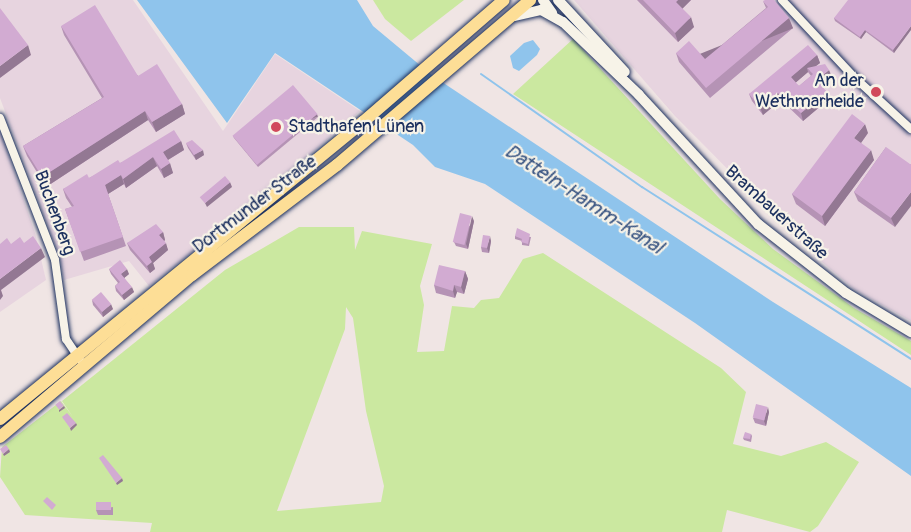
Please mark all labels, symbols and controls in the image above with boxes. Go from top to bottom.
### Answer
place label: An der Wethmarheide [755,71,864,113]
marker: An der Wethmarheide [869,85,883,99]
place label: Stadthafen Lünen [288,116,424,138]
marker: Stadthafen Lünen [269,120,283,134]
water label: Datteln-Hamm-Kanal [500,139,668,259]
street label: Dortmunder Straße [189,151,321,259]
street label: Brambauerstraße [720,161,832,265]
street label: Buchenberg [29,168,79,258]

